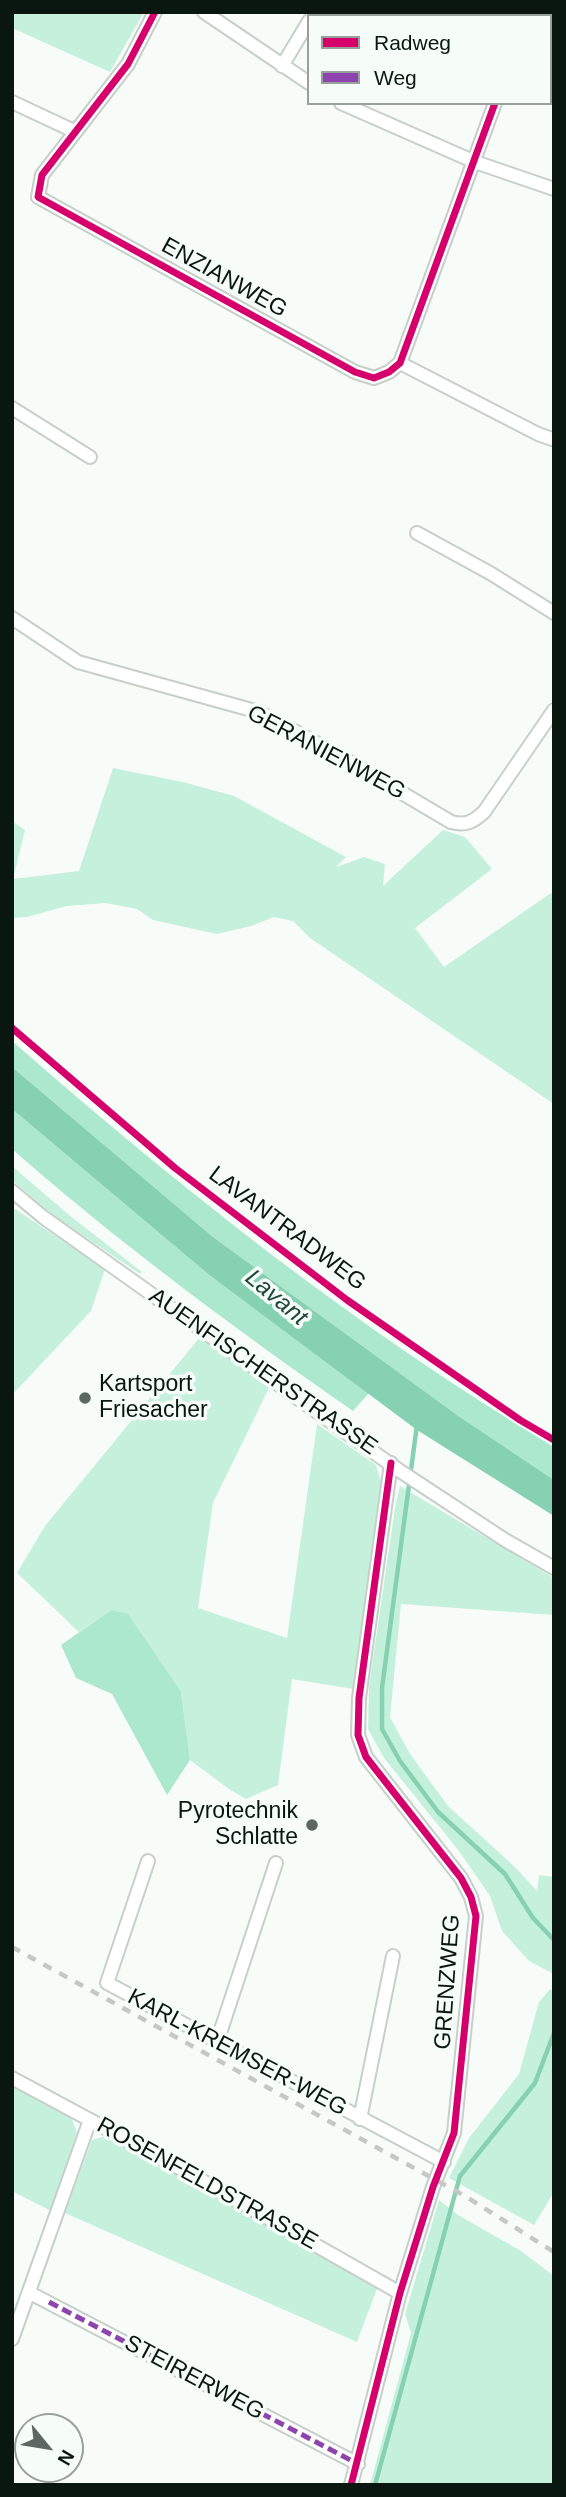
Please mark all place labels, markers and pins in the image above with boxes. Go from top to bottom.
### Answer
place label: Kartsport Friesacher [99,1371,208,1425]
marker: Kartsport Friesacher [77,1390,93,1406]
place label: Pyrotechnik Schlatte [178,1798,298,1852]
marker: Pyrotechnik Schlatte [304,1817,320,1833]

